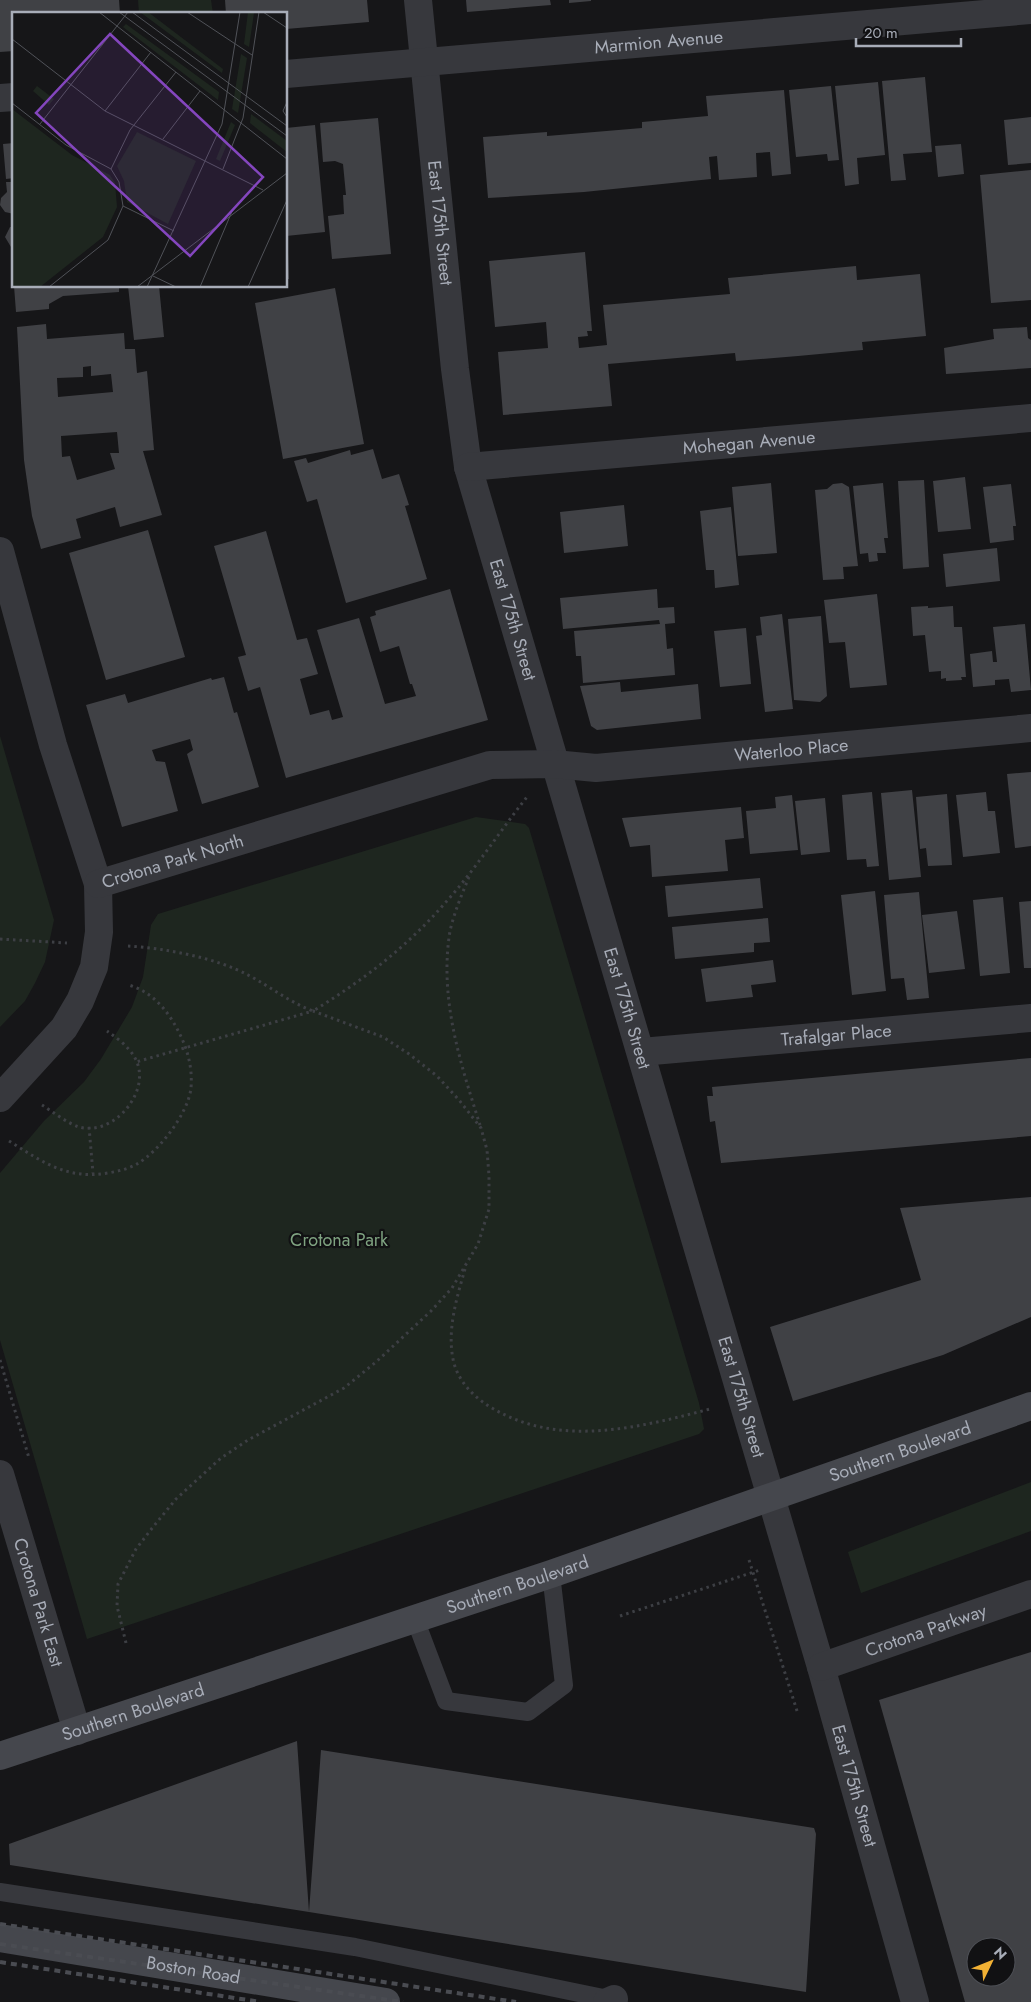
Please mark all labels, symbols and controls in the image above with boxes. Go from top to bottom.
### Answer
inset map [12,12,288,288]
scale bar [856,15,961,47]
text: 20 m [864,22,898,44]
street label: Marmion Avenue [593,24,724,60]
street label: East 175th Street [421,159,460,287]
street label: Mohegan Avenue [682,424,816,461]
street label: East 175th Street [483,556,543,684]
street label: Waterloo Place [733,732,849,768]
street label: Crotona Park North [99,828,247,895]
street label: East 175th Street [597,944,658,1073]
street label: Trafalgar Place [780,1017,893,1053]
park label: Crotona Park [290,1227,388,1253]
street label: East 175th Street [711,1333,772,1461]
street label: Southern Boulevard [825,1415,974,1489]
street label: Crotona Park East [7,1535,70,1671]
street label: Southern Boulevard [443,1549,592,1621]
street label: Crotona Parkway [862,1597,990,1664]
street label: Southern Boulevard [58,1676,208,1748]
street label: East 175th Street [825,1722,884,1850]
north arrow [966,1937,1016,1987]
text: N [989,1942,1012,1964]
street label: Boston Road [144,1949,242,1991]

